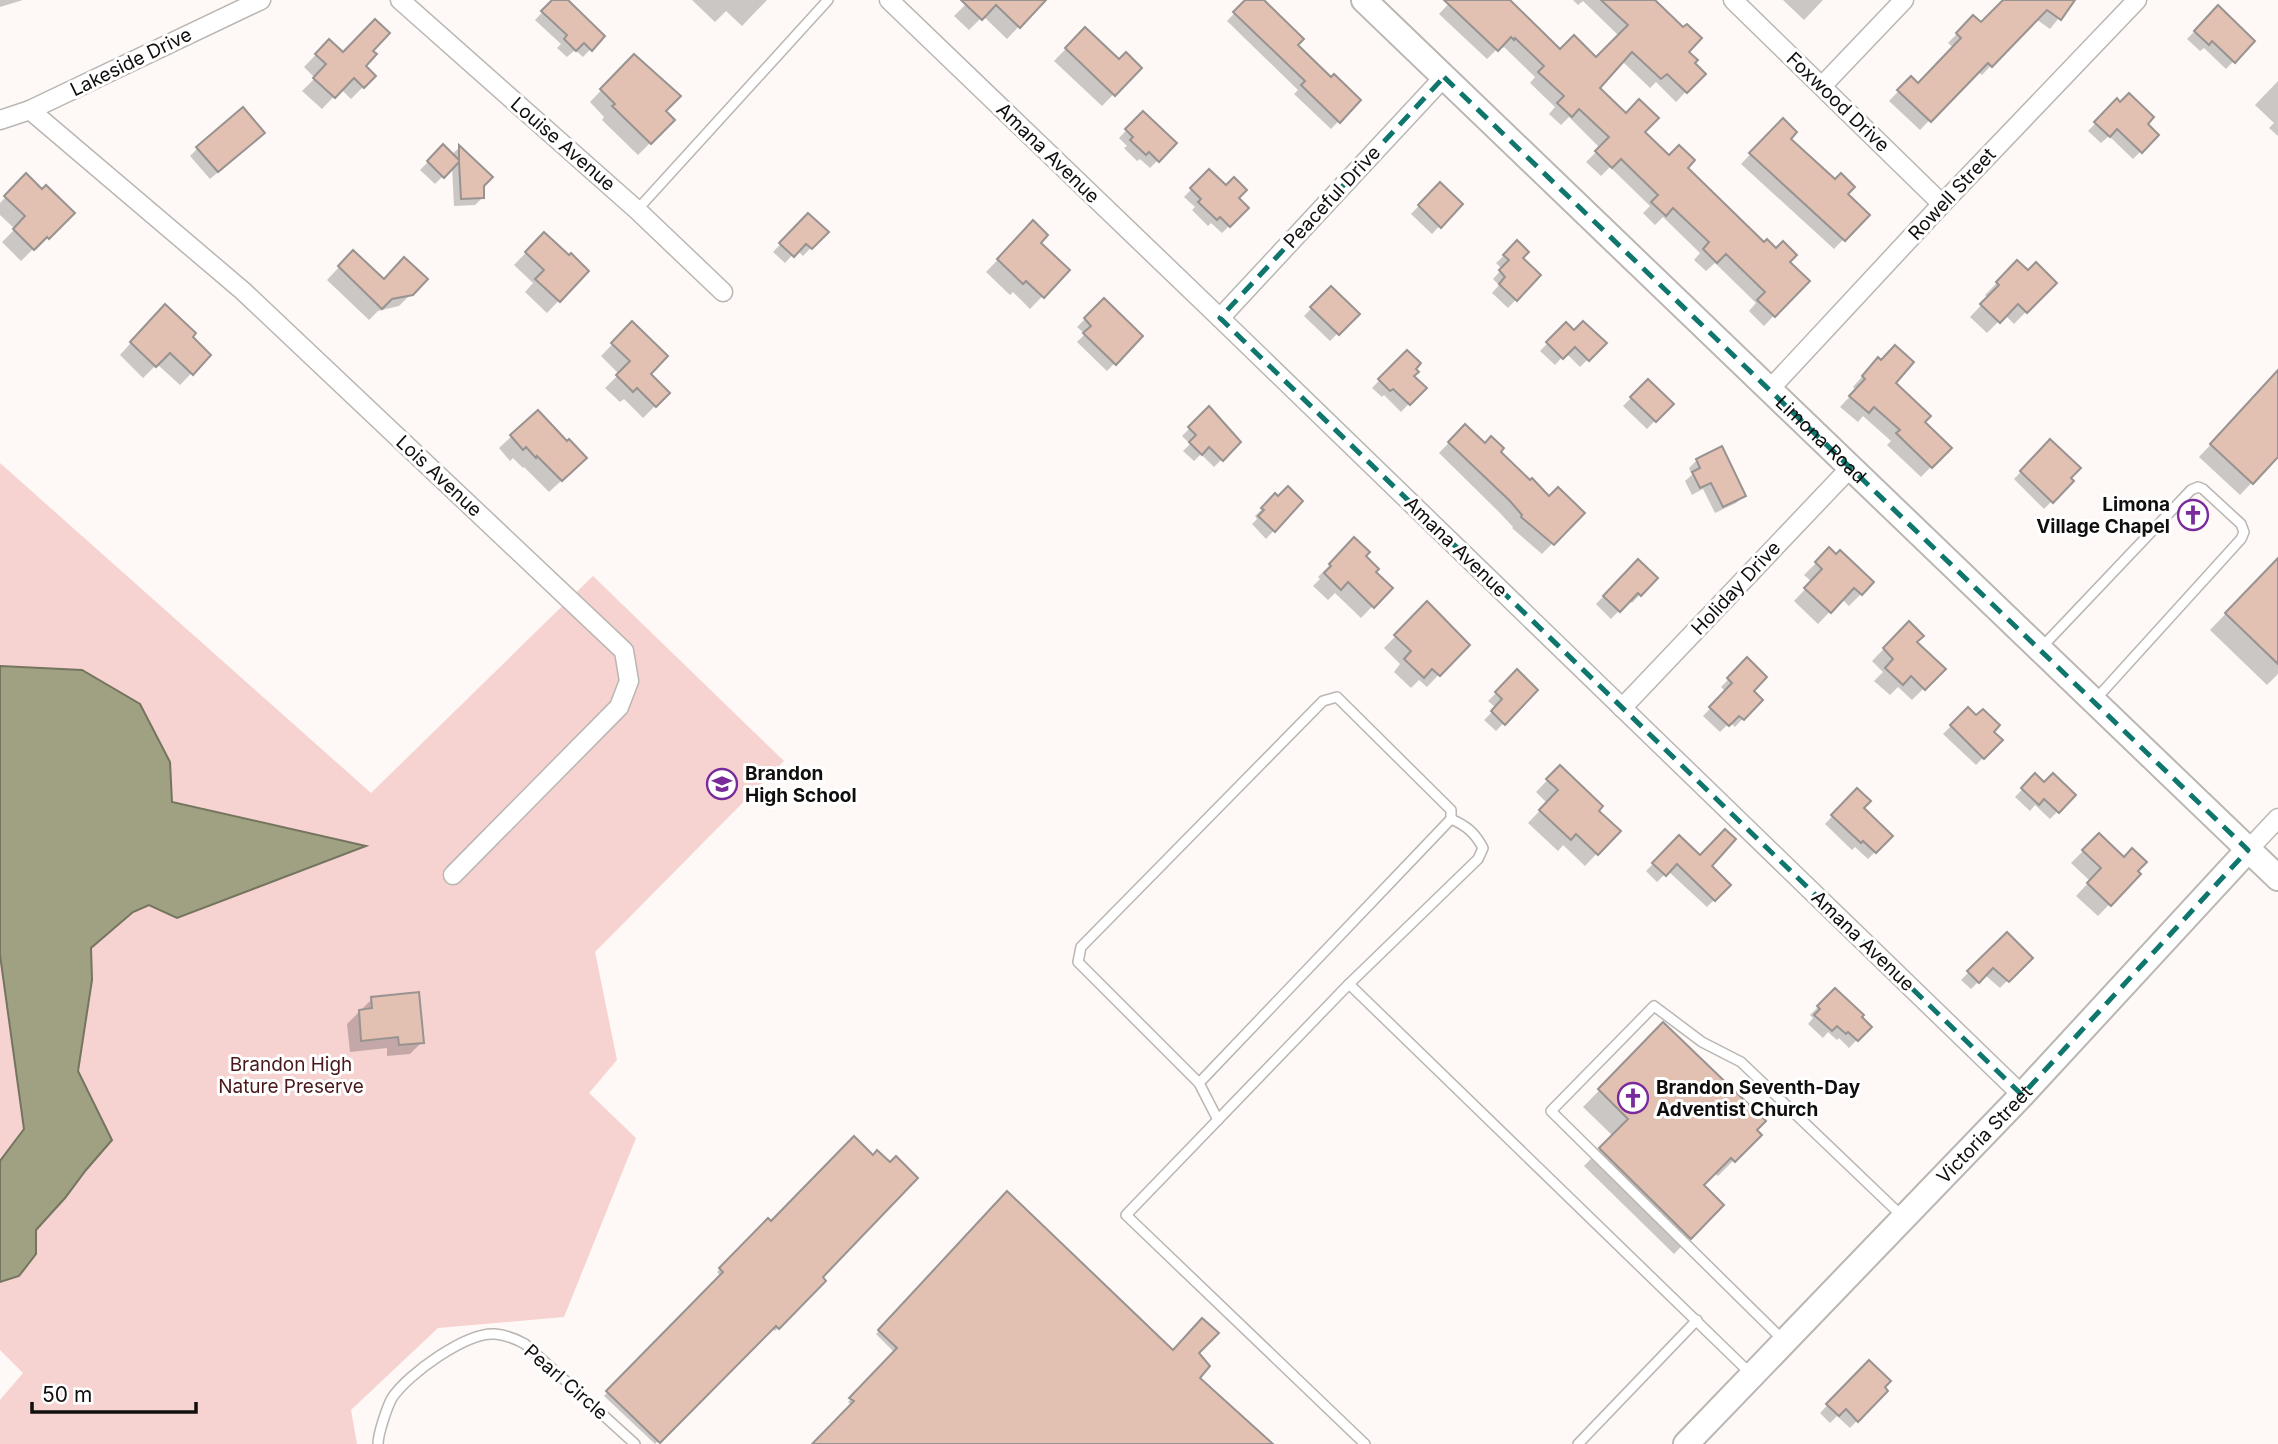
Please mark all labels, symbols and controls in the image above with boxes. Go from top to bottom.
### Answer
street label: Lakeside Drive [66,23,196,101]
street label: Foxwood Drive [1782,47,1894,157]
street label: Louise Avenue [506,92,620,196]
street label: Amana Avenue [992,98,1104,208]
street label: Peaceful Drive [1279,141,1385,253]
street label: Rowell Street [1904,143,2000,245]
street label: Limona Road [1771,391,1871,488]
street label: Lois Avenue [391,430,487,522]
street label: Amana Avenue [1400,492,1512,602]
place label: Limona Village Chapel [2036,493,2170,538]
church icon: Limona Village Chapel [2176,498,2210,532]
street label: Holiday Drive [1687,536,1785,640]
place label: Brandon High School [745,762,857,807]
school or university icon: Brandon High School [705,767,739,801]
street label: Amana Avenue [1807,886,1919,996]
park label: Brandon High Nature Preserve [218,1053,364,1098]
place label: Brandon Seventh-Day Adventist Church [1656,1076,1861,1121]
street label: Victoria Street [1932,1080,2037,1188]
church icon: Brandon Seventh-Day Adventist Church [1616,1081,1650,1115]
street label: Pearl Circle [520,1339,612,1425]
scale bar [32,1370,196,1414]
text: 50 m [42,1382,92,1407]

